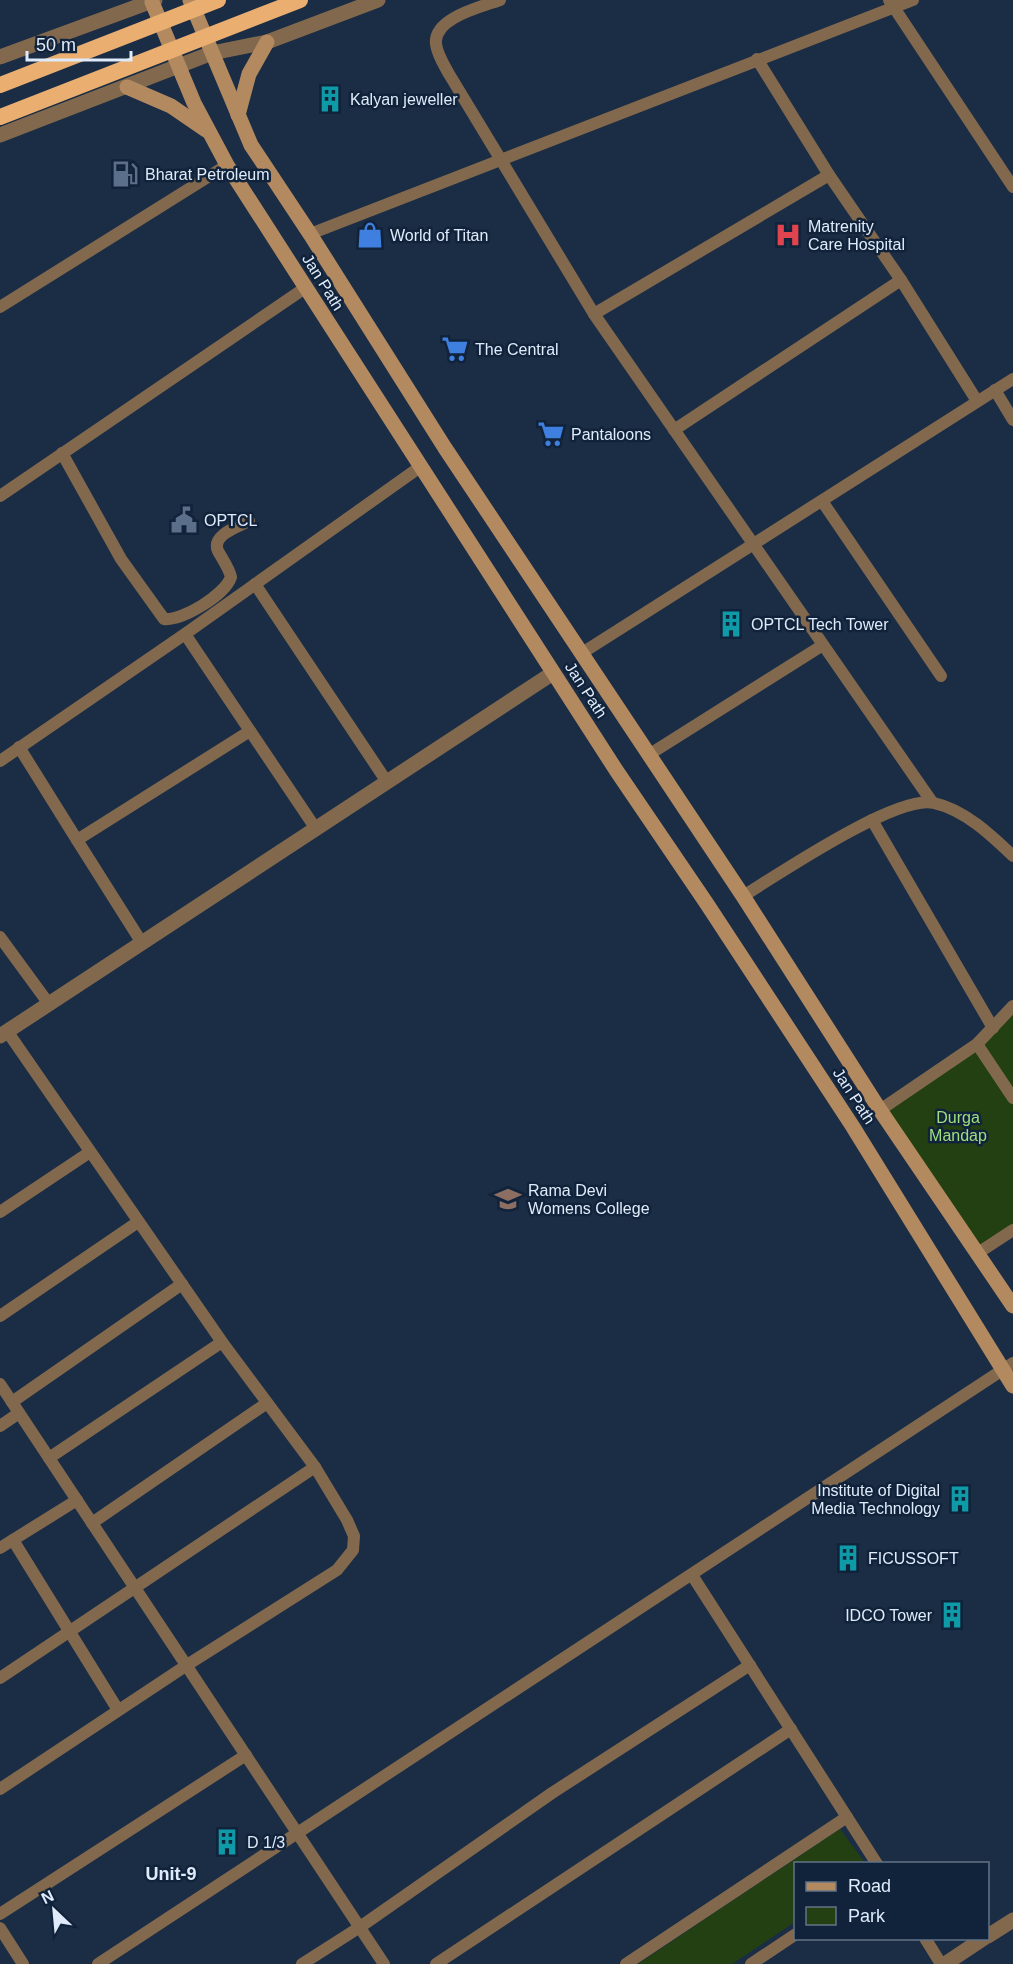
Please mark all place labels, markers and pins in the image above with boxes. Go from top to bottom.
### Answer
building icon: Kalyan jeweller [315,84,345,114]
place label: Kalyan jeweller [350,91,458,108]
fuel station icon: Bharat Petroleum [110,159,140,189]
place label: Bharat Petroleum [145,166,270,183]
place label: Matrenity Care Hospital [808,218,905,253]
shop icon: World of Titan [355,220,385,250]
hospital icon: Matrenity Care Hospital [773,220,803,250]
place label: World of Titan [390,227,488,244]
supermarket icon: The Central [440,334,470,364]
place label: The Central [475,341,559,358]
supermarket icon: Pantaloons [536,419,566,449]
place label: Pantaloons [571,426,651,443]
public building icon: OPTCL [169,505,199,535]
place label: OPTCL [204,512,257,529]
building icon: OPTCL Tech Tower [716,609,746,639]
place label: OPTCL Tech Tower [751,616,889,633]
place label: Rama Devi Womens College [528,1182,650,1217]
school or university icon: Rama Devi Womens College [493,1184,523,1214]
place label: Institute of Digital Media Technology [811,1482,940,1517]
building icon: Institute of Digital Media Technology [945,1484,975,1514]
building icon: FICUSSOFT [833,1543,863,1573]
place label: FICUSSOFT [868,1550,959,1567]
building icon: IDCO Tower [937,1600,967,1630]
place label: IDCO Tower [845,1607,933,1624]
building icon: D 1/3 [212,1827,242,1857]
place label: D 1/3 [247,1834,285,1851]

